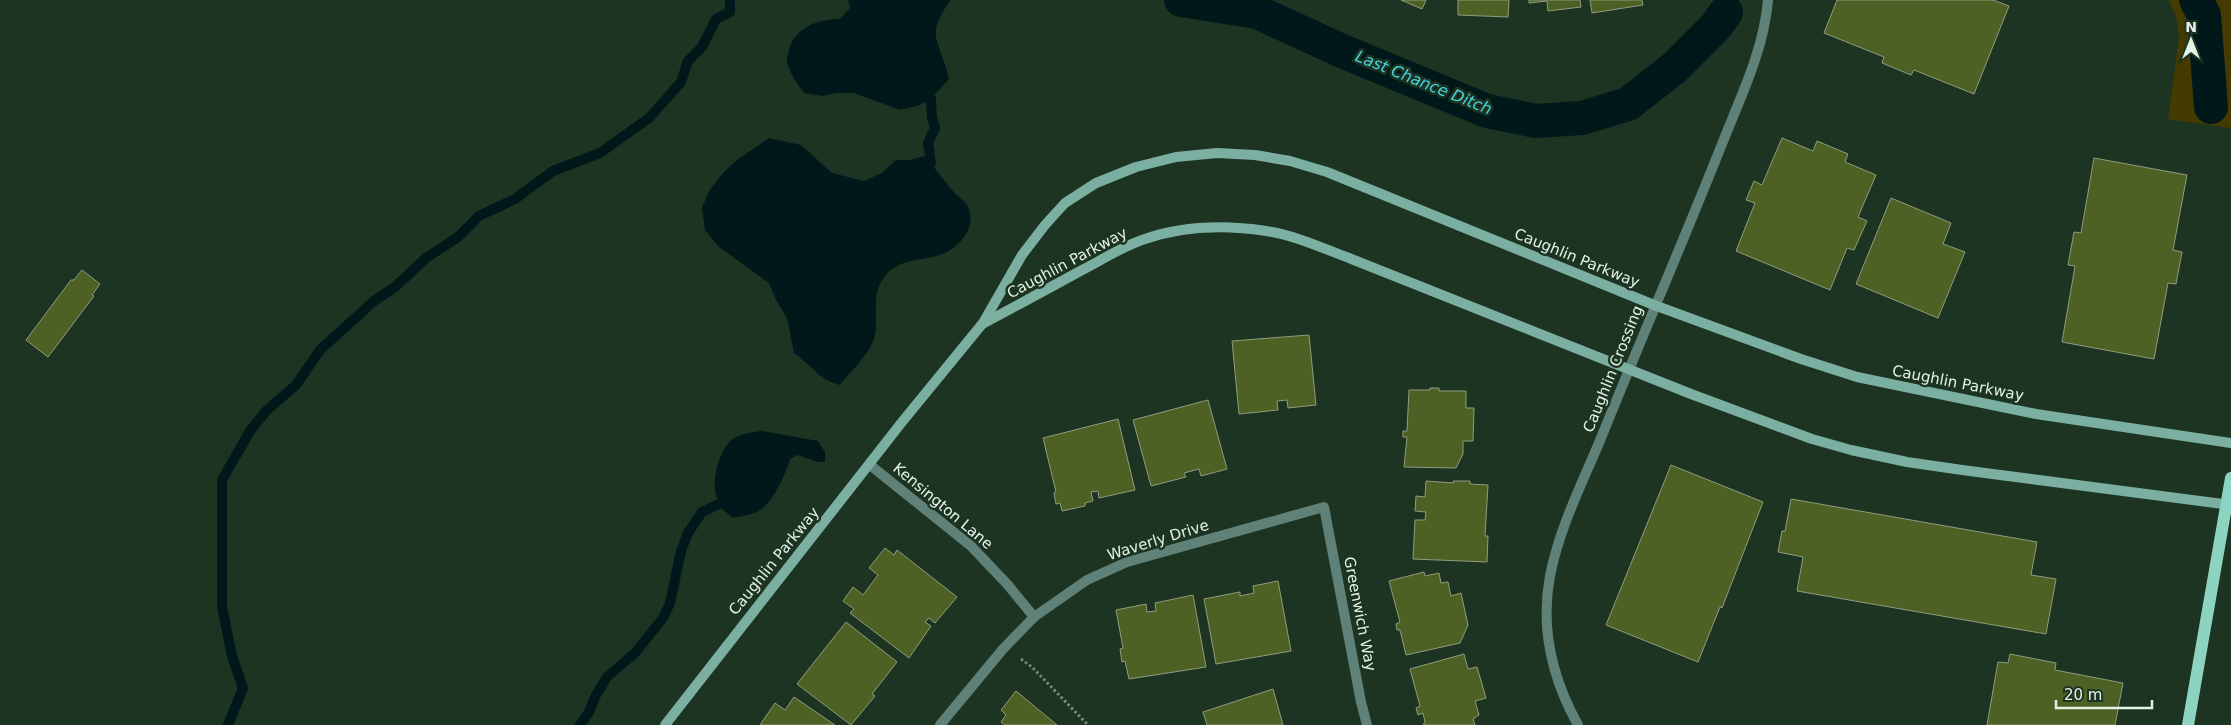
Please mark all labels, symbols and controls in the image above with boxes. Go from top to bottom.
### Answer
north arrow [2166,15,2216,65]
text: N [2185,19,2197,35]
water label: Last Chance Ditch [1353,46,1495,119]
street label: Caughlin Parkway [1004,224,1130,302]
street label: Caughlin Parkway [1512,225,1642,291]
street label: Caughlin Crossing [1579,303,1647,435]
street label: Caughlin Parkway [1891,361,2025,405]
street label: Kensington Lane [890,459,996,553]
street label: Caughlin Parkway [725,503,823,619]
street label: Waverly Drive [1105,516,1211,564]
street label: Greenwich Way [1340,555,1380,673]
scale bar [2056,678,2152,710]
text: 20 m [2064,686,2102,704]

